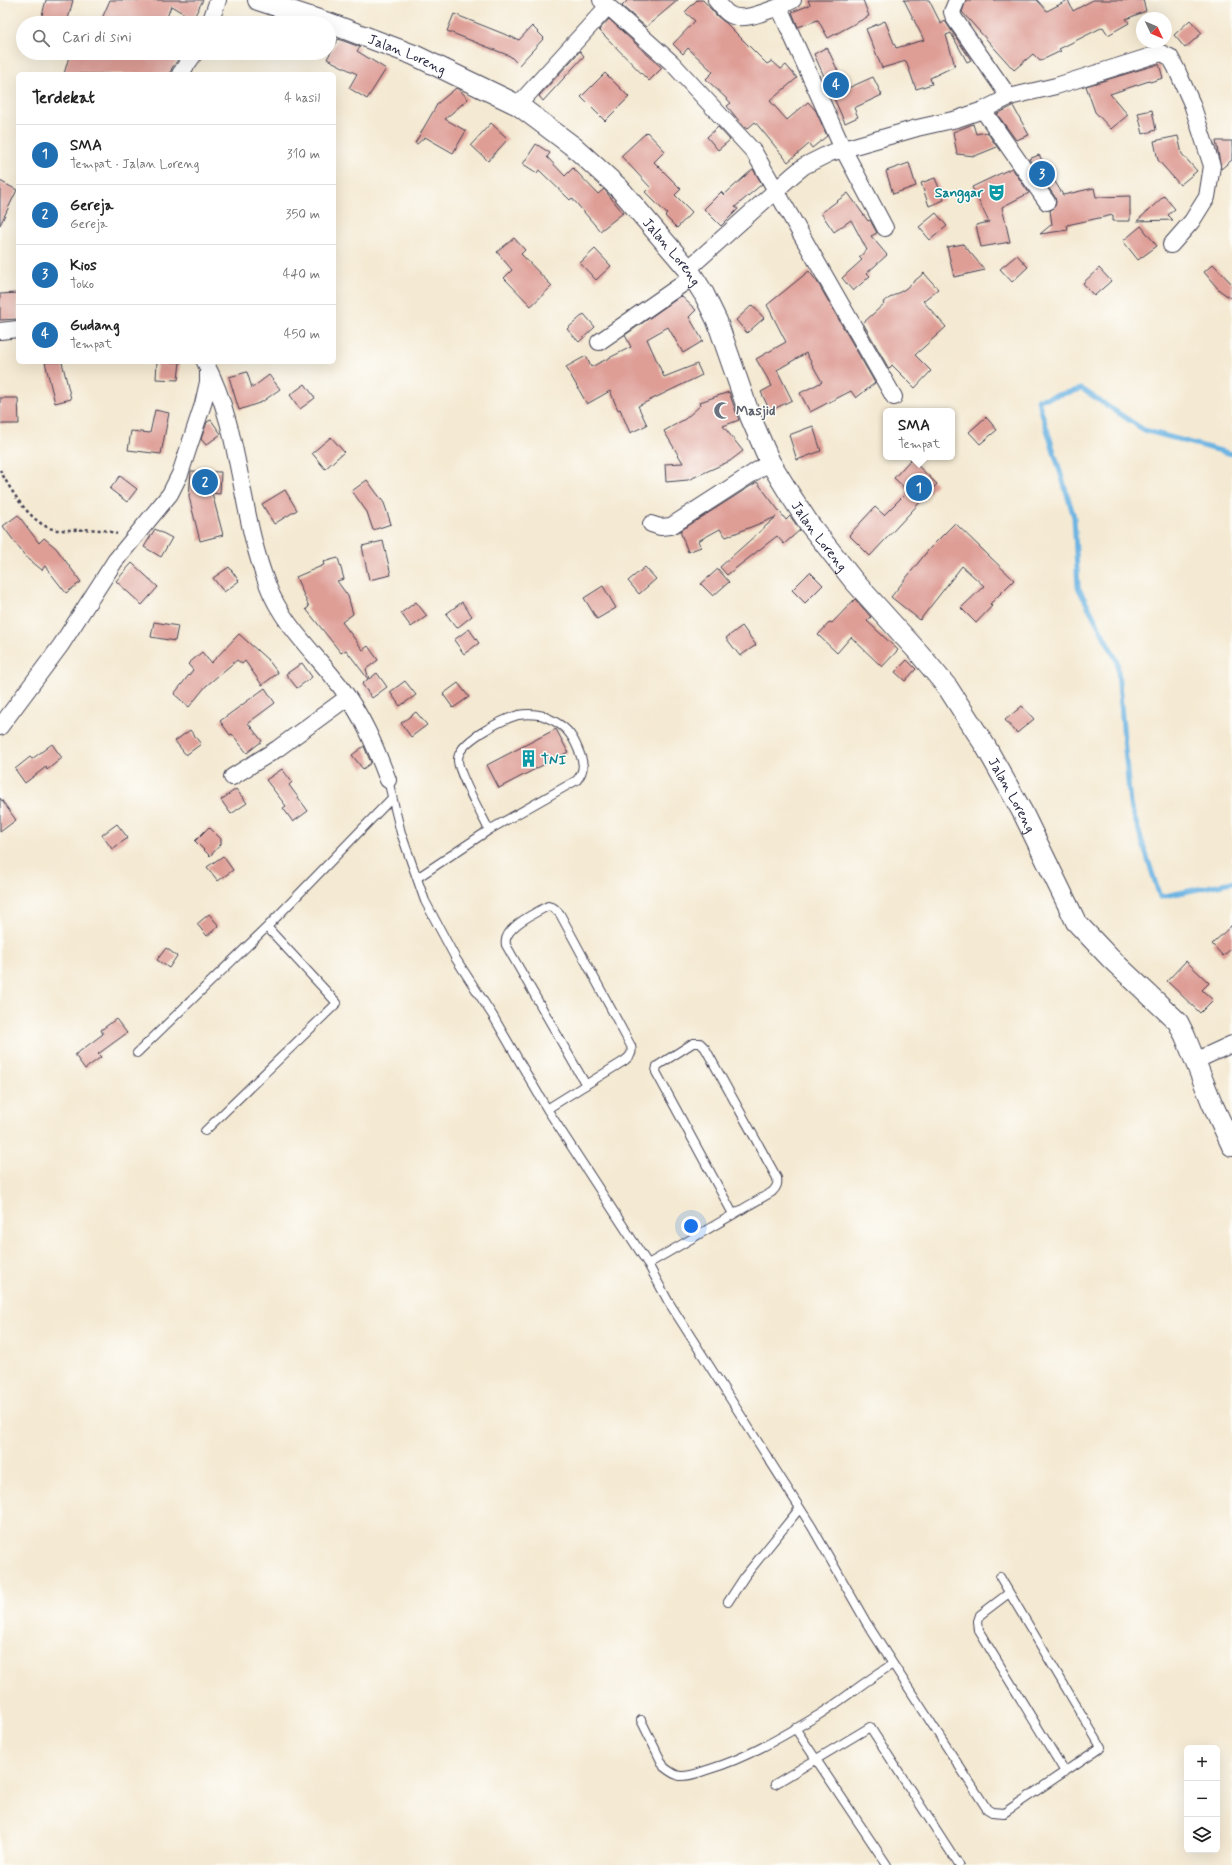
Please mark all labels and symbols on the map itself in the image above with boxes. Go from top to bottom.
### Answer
north arrow [1136,12,1172,48]
street label: Jalan Loreng [365,30,449,79]
pin: 4 [823,70,849,100]
pin: 3 [1029,159,1055,189]
theatre icon: Sanggar [986,182,1006,202]
place label: Sanggar [935,184,984,204]
street label: Jalan Loreng [638,214,704,290]
mosque icon: Masjid [713,400,733,420]
place label: Masjid [736,402,775,421]
pin: 2 [192,467,218,497]
pin: 1 [906,473,932,503]
street label: Jalan Loreng [787,498,851,575]
building icon: TNI [518,749,538,769]
place label: TNI [541,751,567,769]
street label: Jalan Loreng [984,754,1039,836]
your location [681,1216,701,1236]

